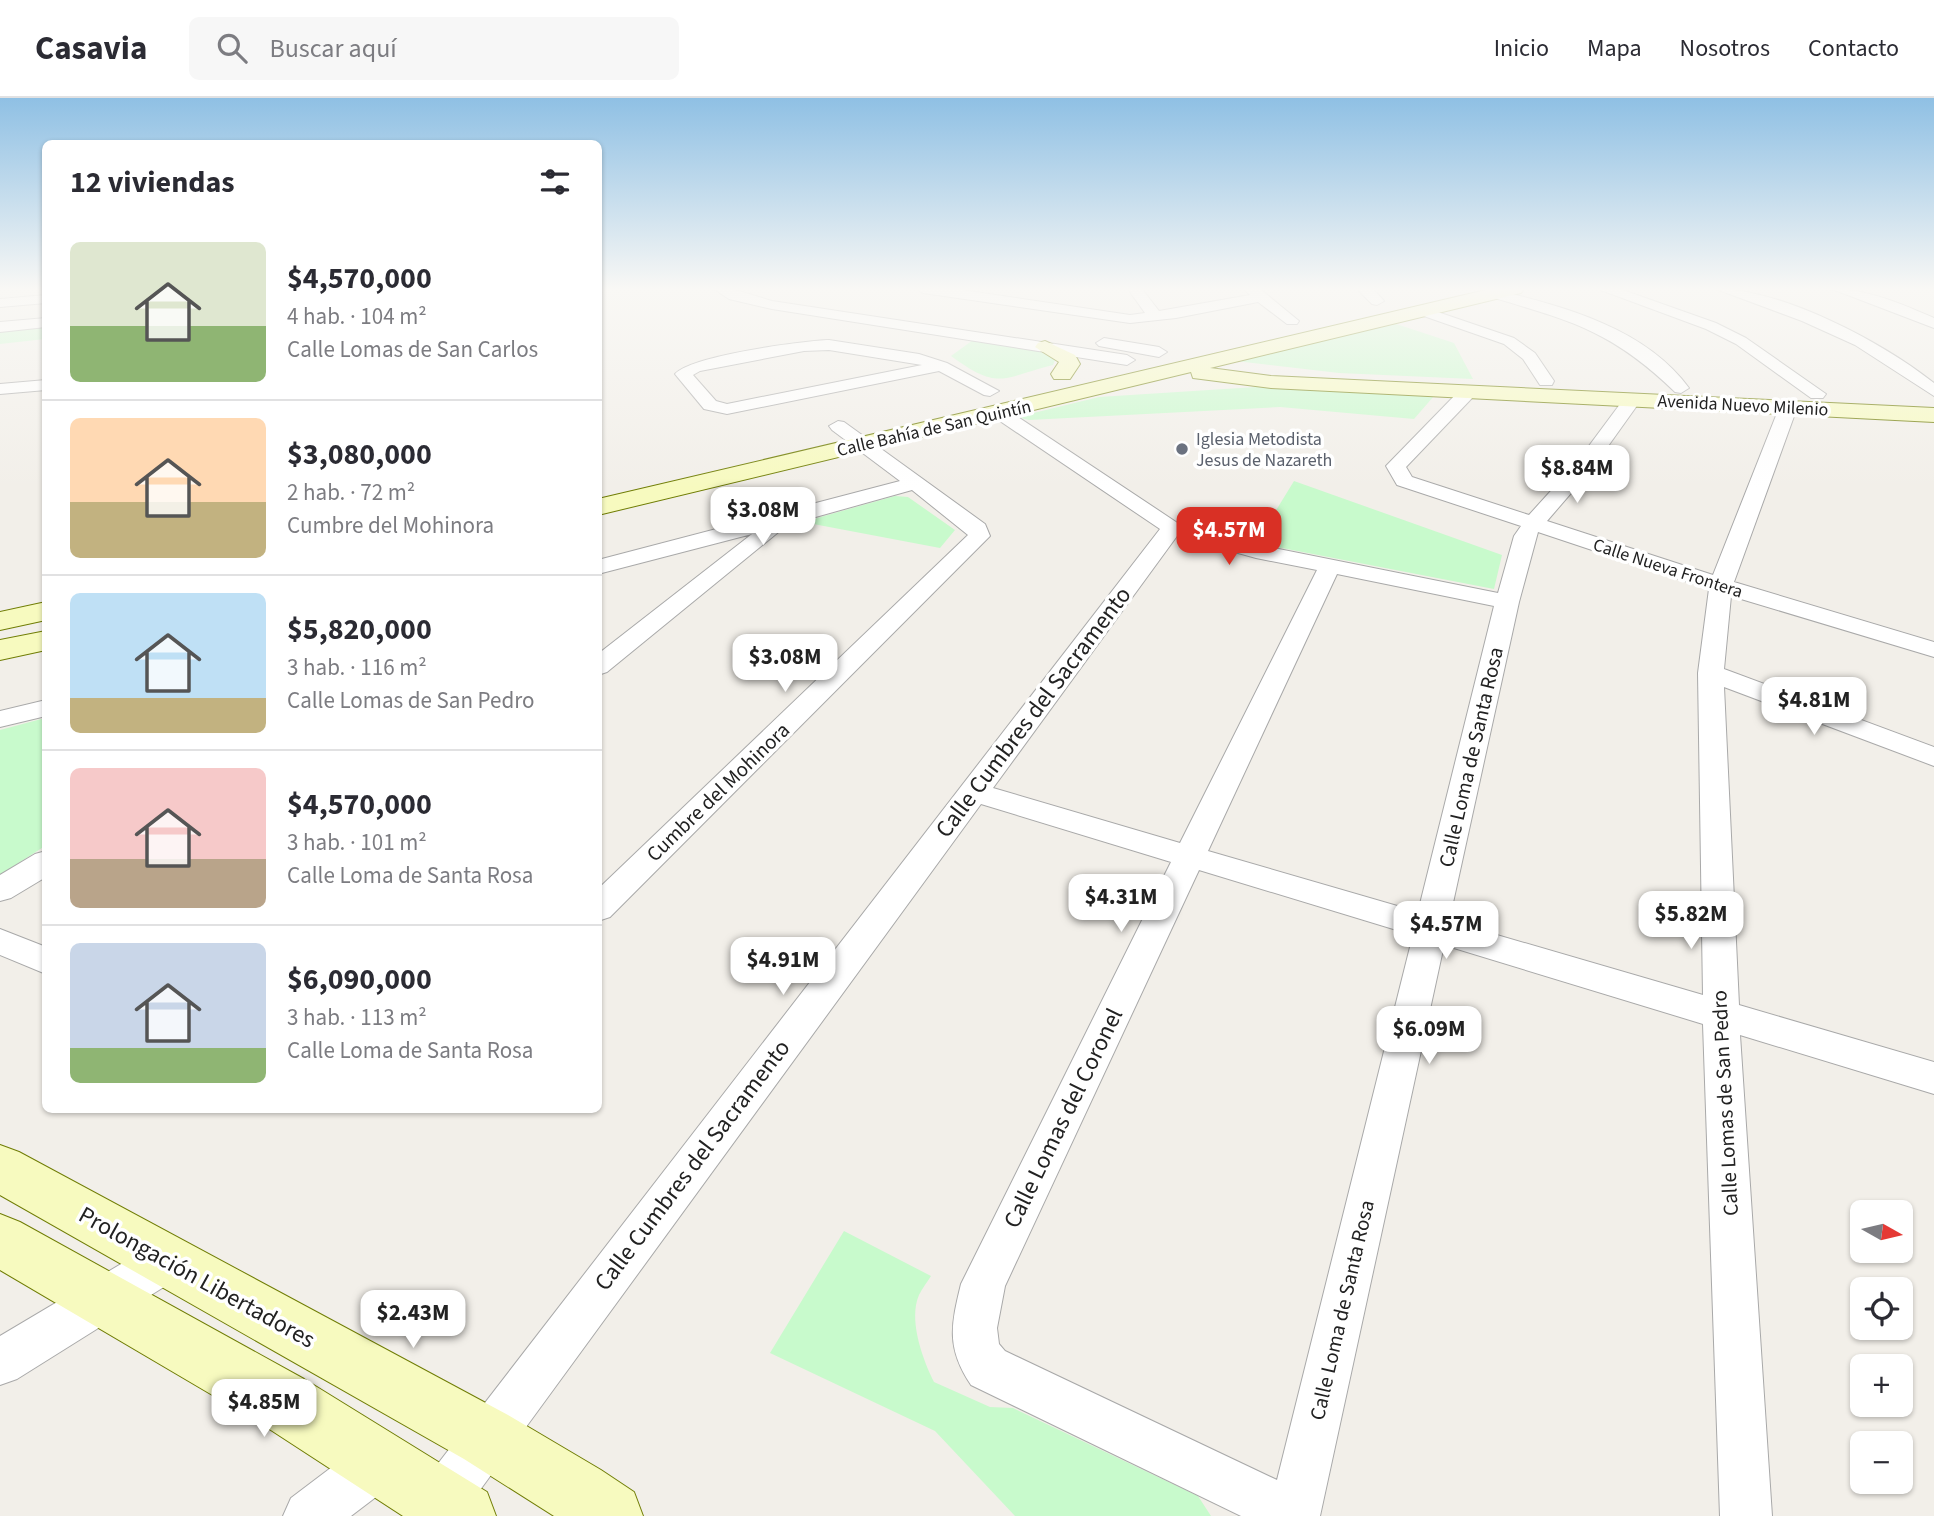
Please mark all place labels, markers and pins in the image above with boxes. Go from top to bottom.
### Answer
place label: Iglesia Metodista Jesus de Nazareth [1196,427,1332,473]
marker: Iglesia Metodista Jesus de Nazareth [1174,441,1190,457]
pin: $8.84M [1520,446,1634,505]
pin: $3.08M [706,488,820,547]
pin: $4.57M [1172,508,1286,567]
pin: $3.08M [728,634,842,694]
pin: $4.81M [1757,678,1871,737]
pin: $4.31M [1064,874,1178,934]
pin: $5.82M [1634,892,1748,951]
pin: $4.57M [1389,902,1503,961]
pin: $4.91M [726,937,840,997]
pin: $6.09M [1372,1006,1486,1066]
pin: $2.43M [356,1290,470,1350]
pin: $4.85M [207,1380,321,1439]

